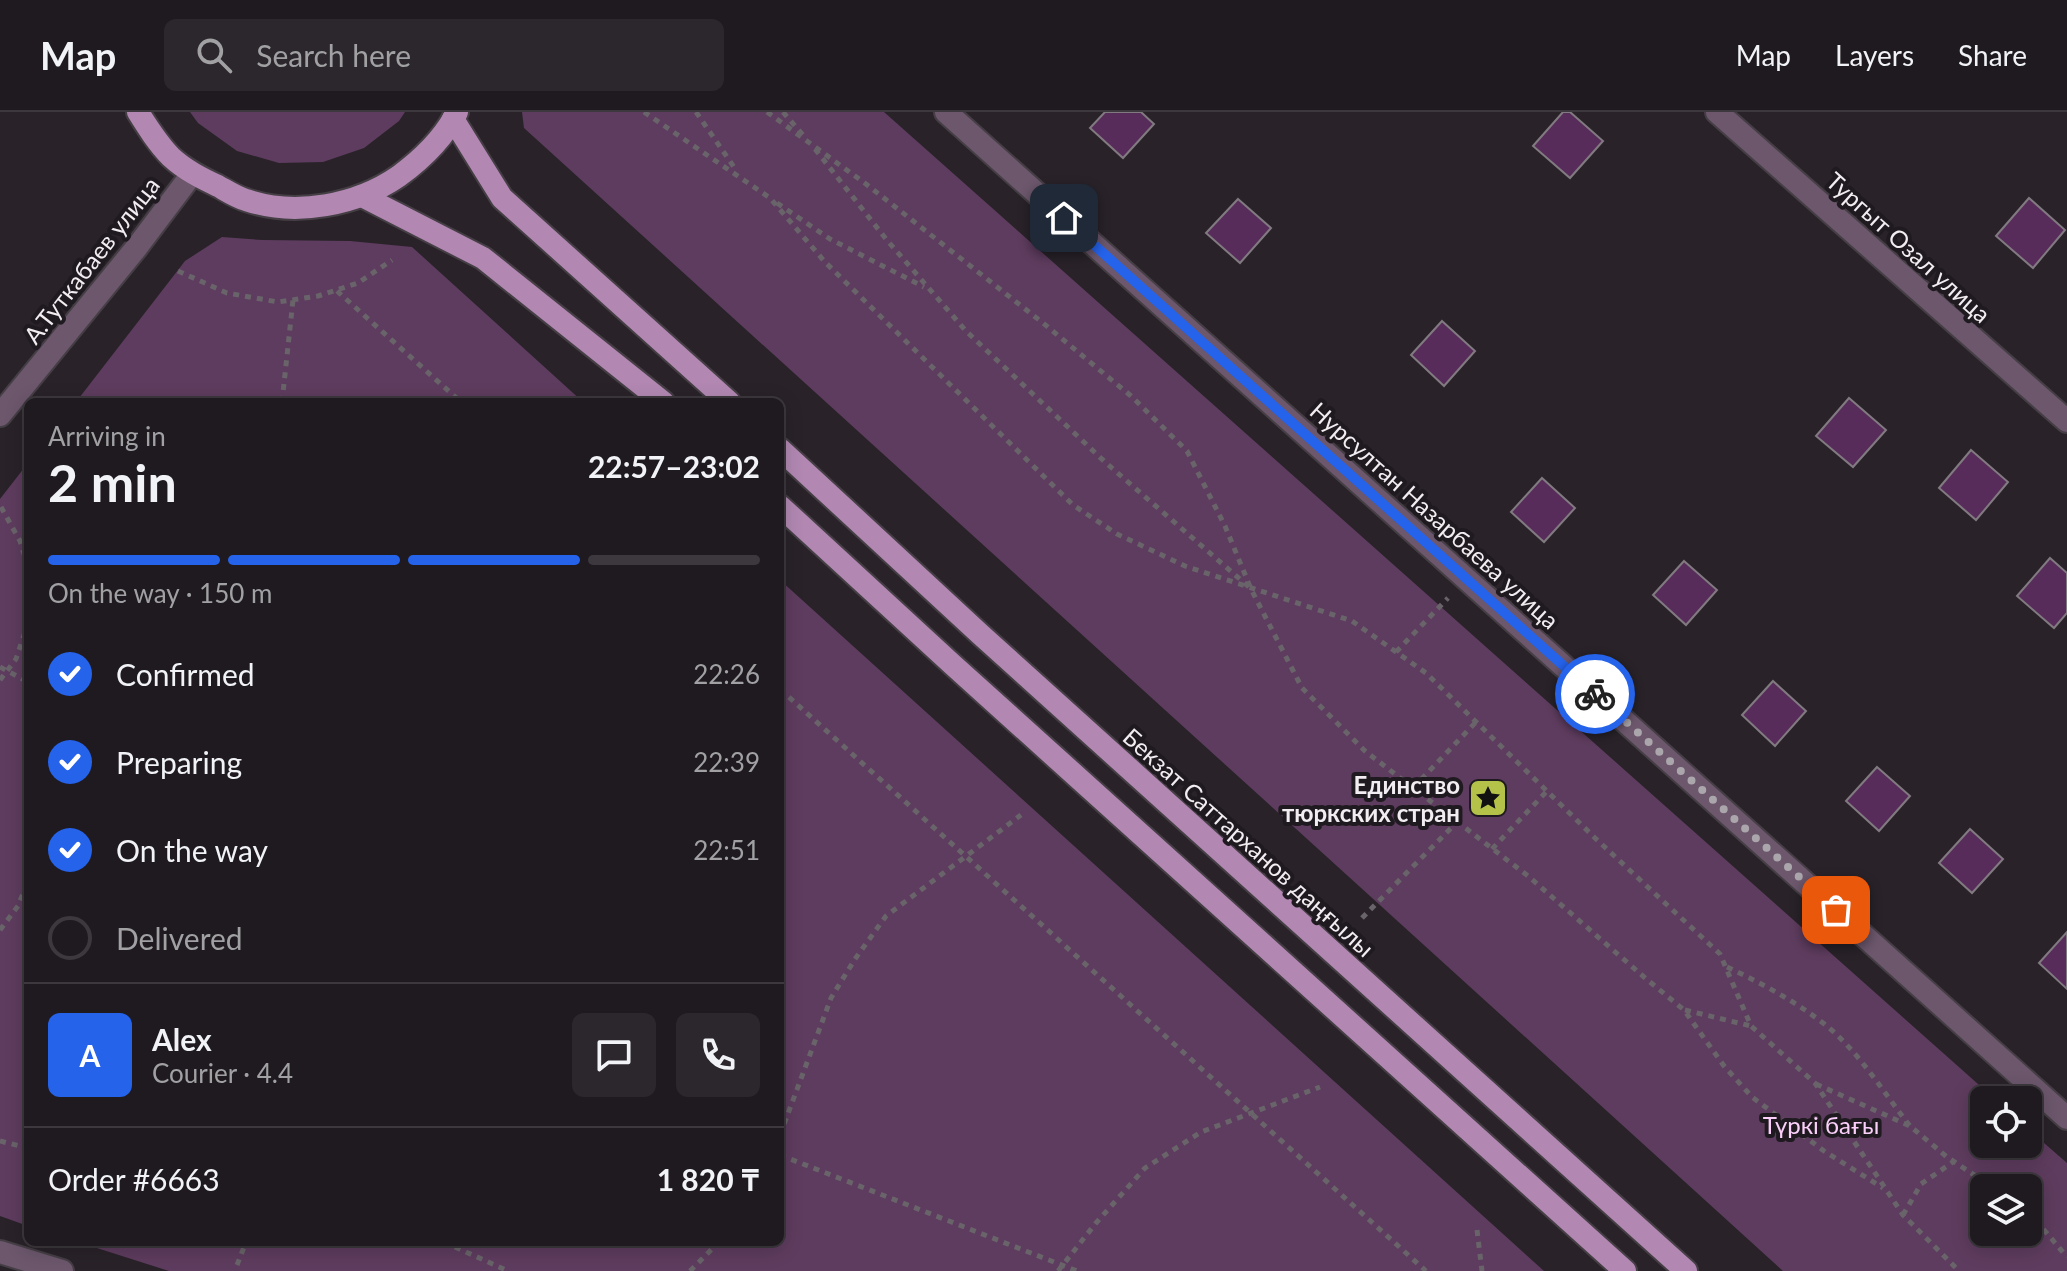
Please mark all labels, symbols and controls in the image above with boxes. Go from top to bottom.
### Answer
search box [164,19,724,91]
text: Map [40,32,116,78]
icon: search [192,33,236,77]
text: Search here [256,37,411,73]
text: Map [1736,38,1791,72]
text: Layers [1835,38,1914,72]
text: Share [1958,38,2027,72]
street label: Тургыт Озал улица [1821,166,1997,328]
street label: А.Туткабаев улица [17,171,165,349]
pin [1030,184,1098,252]
icon: home [1042,196,1086,240]
street label: Нурсултан Назарбаева улица [1305,396,1565,634]
text: Arriving in [48,420,166,452]
text: 22:57–23:02 [588,448,760,484]
text: 2 min [48,451,177,513]
text: On the way · 150 m [48,577,272,609]
icon: check [48,652,92,696]
courier [1555,654,1635,734]
text: Confirmed [116,656,255,692]
text: 22:26 [693,658,760,690]
icon: bike [1573,672,1617,716]
street label: Бекзат Саттарханов даңғылы [1118,722,1380,962]
icon: check [48,740,92,784]
text: Preparing [116,744,242,780]
text: 22:39 [693,746,760,778]
place label: Единство тюркских стран [1282,770,1460,827]
place icon: Единство тюркских стран [1467,777,1509,819]
icon: check [48,828,92,872]
text: On the way [116,832,268,868]
text: 22:51 [693,834,760,866]
pin [1802,876,1870,944]
icon: bag [1814,888,1858,932]
text: Delivered [116,920,243,956]
button: chat [572,1013,656,1097]
button: phone [676,1013,760,1097]
text: Alex [152,1021,212,1057]
text: A [80,1037,100,1073]
text: Courier · 4.4 [152,1057,293,1089]
map controls [1970,1086,2042,1246]
button: locate [1970,1086,2042,1158]
park label: Түркі бағы [1763,1110,1879,1139]
text: Order #6663 [48,1161,220,1197]
text: 1 820 ₸ [657,1161,760,1197]
button: layers [1970,1174,2042,1246]

